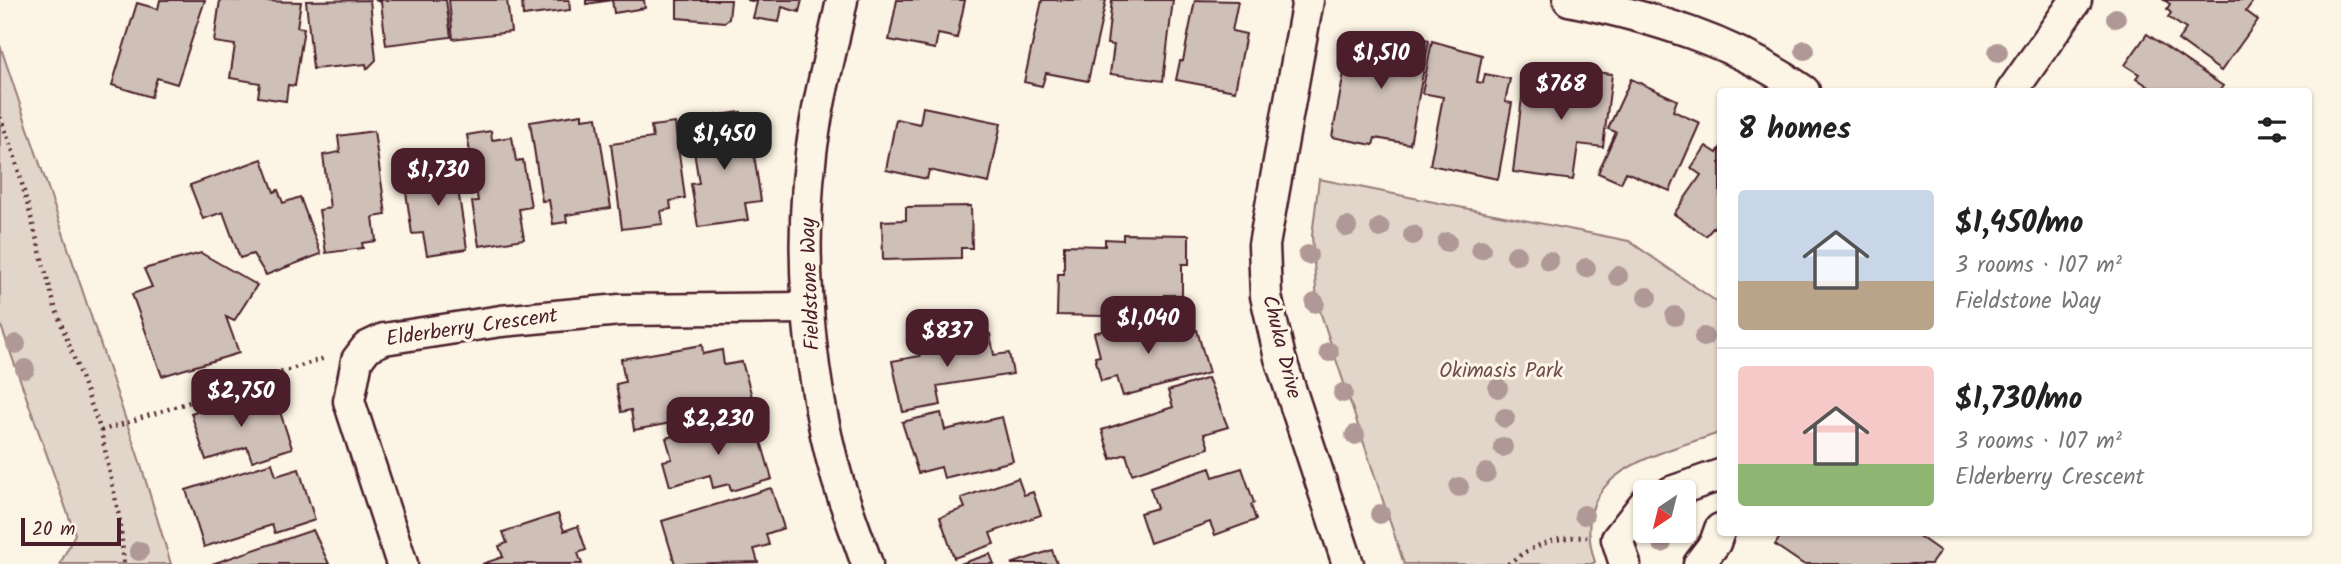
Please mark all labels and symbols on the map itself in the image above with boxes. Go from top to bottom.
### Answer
pin: $1,510 [1324,32,1438,91]
pin: $768 [1520,62,1602,122]
pin: $1,450 [667,113,781,172]
pin: $1,730 [381,148,495,208]
street label: Fieldstone Way [792,217,830,351]
street label: Chuka Drive [1252,292,1310,403]
pin: $1,040 [1091,296,1205,356]
street label: Elderberry Crescent [384,300,561,356]
pin: $837 [906,310,988,369]
park label: Okimasis Park [1439,355,1563,388]
pin: $2,750 [184,370,298,429]
pin: $2,230 [661,398,775,457]
north arrow [1633,480,1696,542]
scale bar [21,515,121,547]

